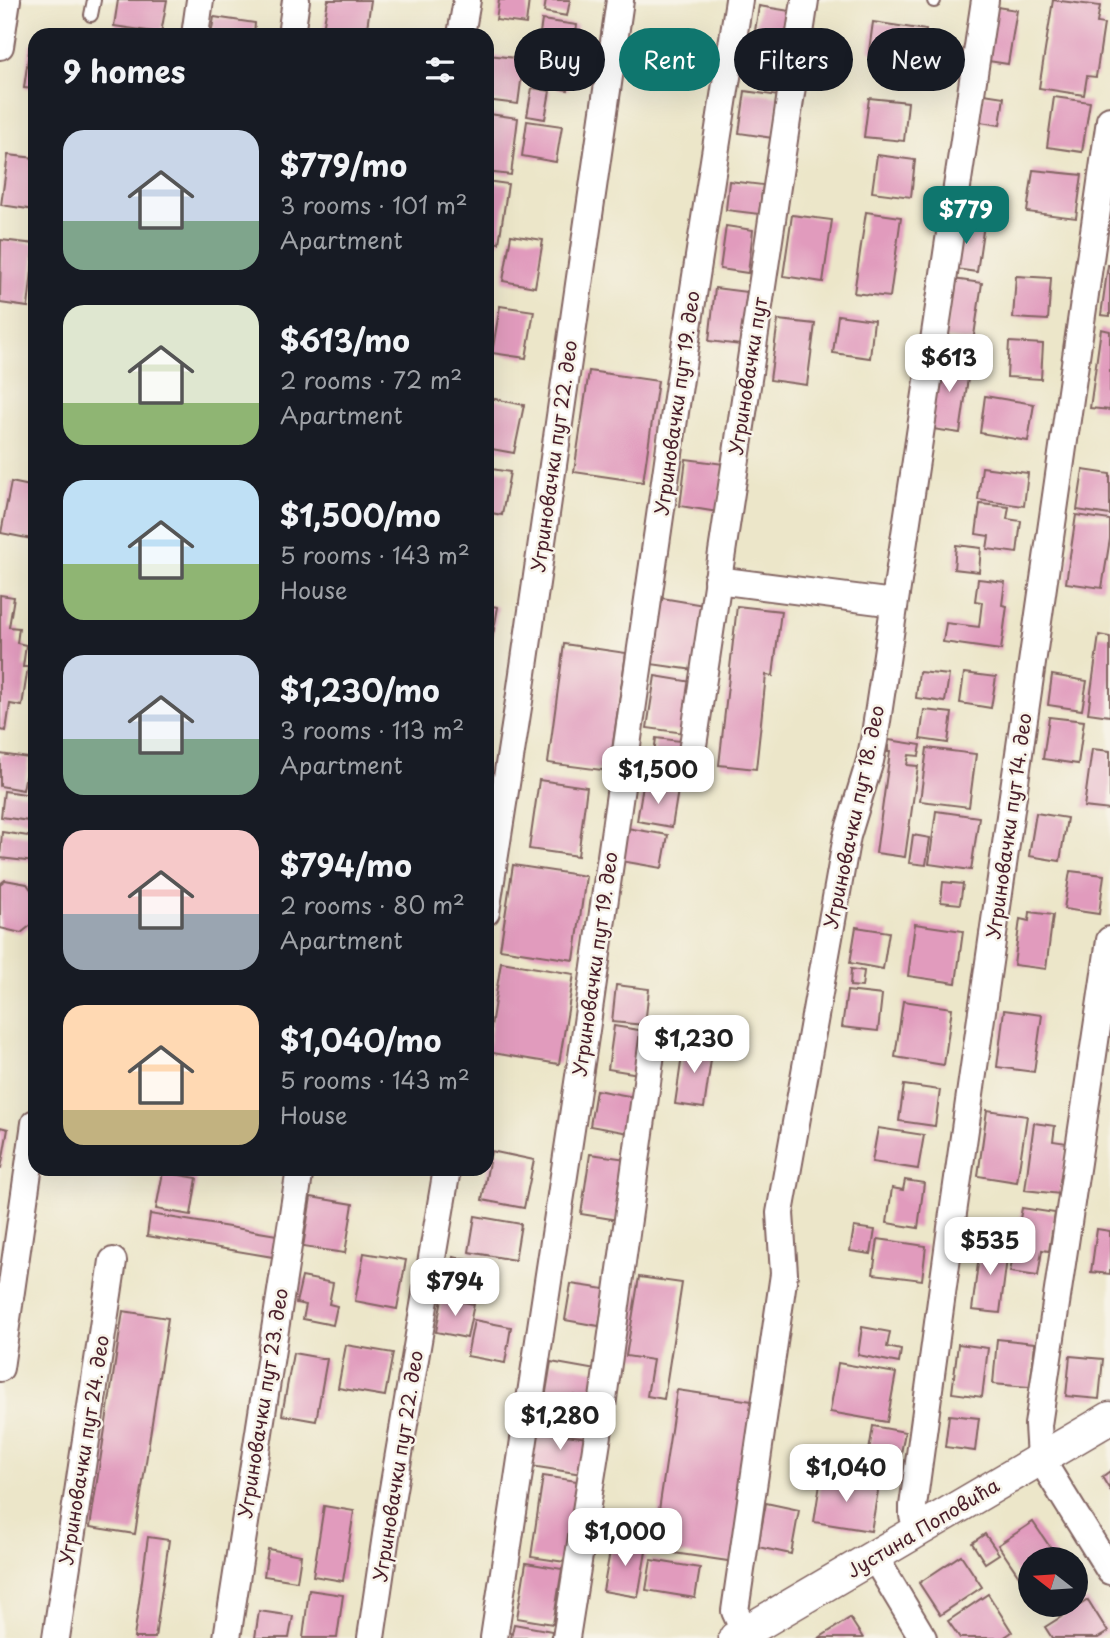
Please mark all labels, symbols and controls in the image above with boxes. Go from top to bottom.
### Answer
chip: Buy [514,28,605,91]
chip: Rent [619,28,720,91]
chip: Filters [734,28,853,91]
chip: New [867,28,965,91]
text: 9 homes [63,48,185,93]
icon: filters [421,51,459,89]
text: $779/mo [280,142,407,187]
icon: home [119,158,203,242]
text: 3 rooms · 101 m² [280,187,468,222]
pin: $779 [925,187,1007,246]
text: $779 [939,191,993,226]
text: Apartment [280,222,403,257]
street label: Угриновачки пут 19. део [646,289,706,517]
street label: Угриновачки пут [721,294,773,457]
text: $613/mo [280,317,410,362]
icon: home [119,333,203,417]
pin: $613 [908,334,990,394]
street label: Угриновачки пут 22. део [523,338,583,573]
text: $613 [921,339,977,374]
text: 2 rooms · 72 m² [280,362,462,397]
text: Apartment [280,397,403,432]
text: $1,500/mo [280,492,441,537]
icon: home [119,508,203,592]
text: 5 rooms · 143 m² [280,537,470,572]
text: House [280,572,347,607]
text: $1,230/mo [280,667,440,712]
icon: home [119,683,203,767]
street label: Угриновачки пут 18. део [816,703,890,931]
street label: Угриновачки пут 14. део [978,711,1038,941]
text: 3 rooms · 113 m² [280,712,464,747]
pin: $1,500 [601,746,715,806]
text: Apartment [280,747,403,782]
text: $1,500 [618,751,698,786]
text: $794/mo [280,842,412,887]
street label: Угриновачки пут 19. део [564,850,624,1078]
icon: home [119,858,203,942]
text: 2 rooms · 80 m² [280,887,465,922]
text: Apartment [280,922,403,957]
pin: $1,230 [637,1016,751,1075]
text: $1,040/mo [280,1017,441,1062]
text: $1,230 [654,1020,734,1055]
icon: home [119,1033,203,1117]
text: 5 rooms · 143 m² [280,1062,470,1097]
text: House [280,1097,347,1132]
pin: $535 [949,1218,1031,1277]
text: $535 [960,1222,1020,1257]
pin: $794 [414,1258,496,1318]
text: $794 [426,1263,484,1298]
street label: Угриновачки пут 23. део [230,1286,294,1520]
street label: Угриновачки пут 24. део [51,1333,115,1567]
street label: Угриновачки пут 22. део [365,1348,429,1583]
pin: $1,280 [503,1392,617,1452]
text: $1,280 [521,1397,599,1432]
pin: $1,040 [789,1444,903,1504]
text: $1,040 [806,1449,886,1484]
street label: Јустина Поповића [841,1470,1004,1584]
pin: $1,000 [568,1508,682,1568]
text: $1,000 [584,1513,666,1548]
north arrow [1018,1547,1088,1617]
map controls [1018,1547,1088,1617]

